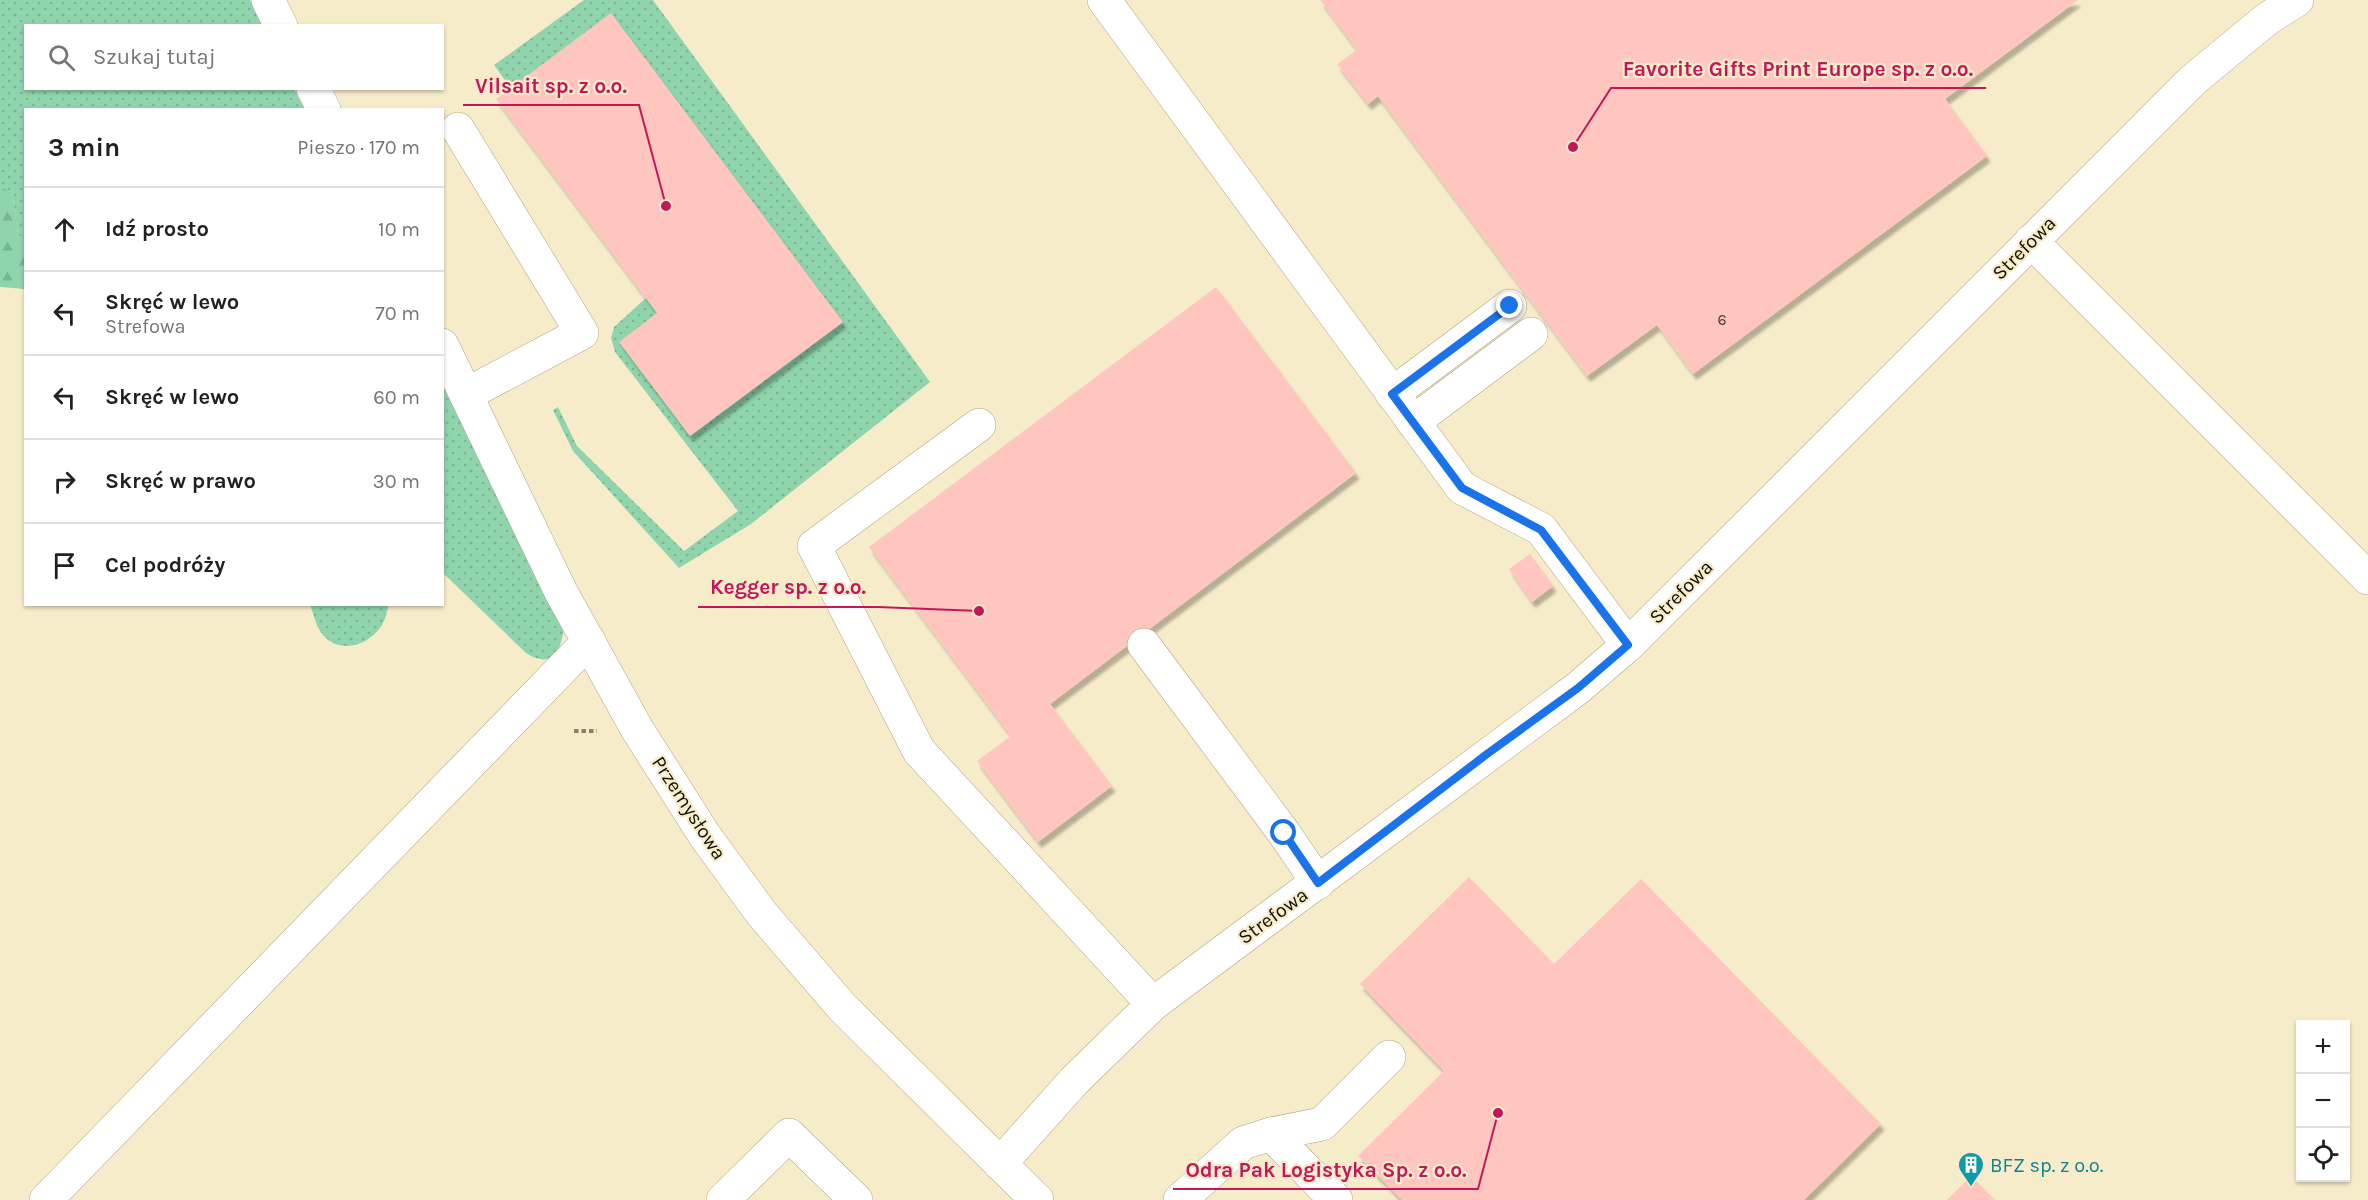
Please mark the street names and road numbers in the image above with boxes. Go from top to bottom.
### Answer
street label: Strefowa [1987,211,2061,285]
street label: Strefowa [1644,555,1718,629]
street label: Przemysłowa [647,752,731,864]
street label: Strefowa [1234,883,1312,949]

